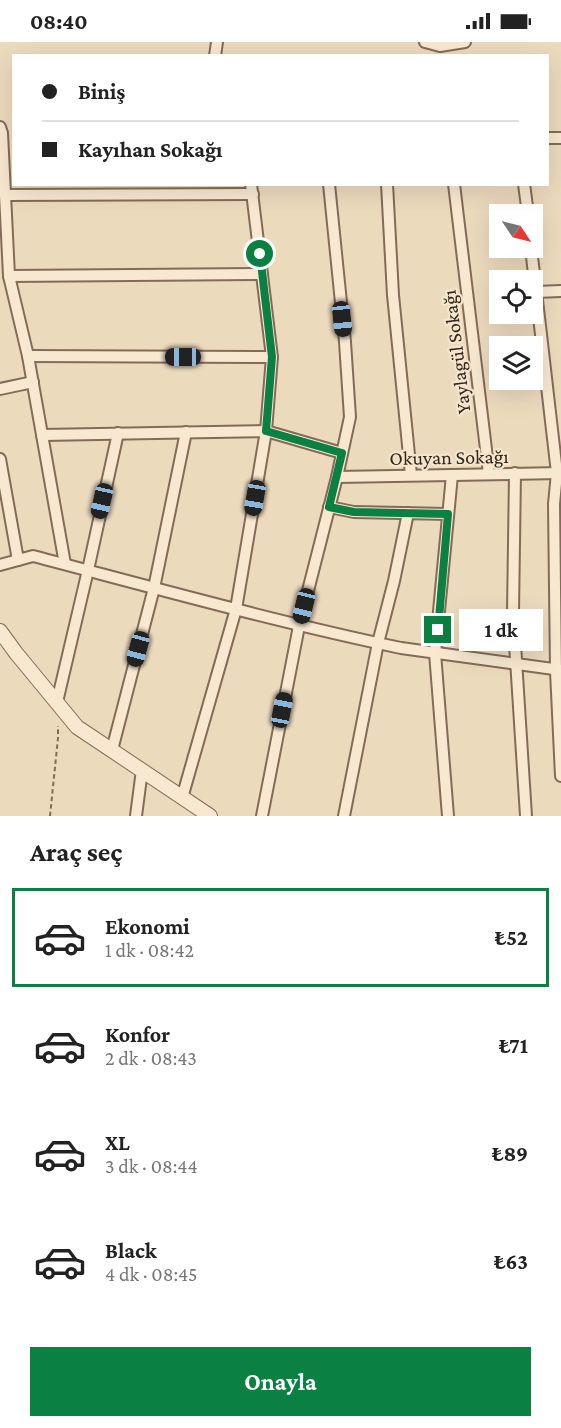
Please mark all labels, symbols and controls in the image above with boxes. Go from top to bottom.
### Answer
text: 08:40 [30,9,88,34]
text: Biniş [78,79,125,104]
text: Kayıhan Sokağı [78,137,222,162]
north arrow [489,204,543,258]
map controls [489,204,543,390]
route start [246,240,273,267]
button: locate [489,270,543,324]
street label: Yaylagül Sokağı [438,289,475,415]
car [331,300,353,338]
button: layers [489,336,543,390]
car [165,348,201,366]
street label: Okuyan Sokağı [389,445,509,470]
car [243,479,267,517]
car [89,481,115,521]
car [291,586,317,626]
callout: 1 dk [459,609,543,651]
route end [424,616,451,643]
text: 1 dk [484,619,518,641]
car [125,629,151,669]
car [270,691,294,729]
text: Araç seç [30,837,122,867]
icon: car [33,911,87,965]
text: Ekonomi [105,914,190,939]
text: ₺52 [495,925,528,950]
text: 1 dk · 08:42 [105,939,194,961]
icon: car [33,1019,87,1073]
text: Konfor [105,1022,170,1047]
text: ₺71 [499,1033,528,1058]
text: 2 dk · 08:43 [105,1047,197,1069]
icon: car [33,1127,87,1181]
text: XL [105,1130,130,1155]
text: ₺89 [492,1141,528,1166]
text: 3 dk · 08:44 [105,1155,198,1177]
icon: car [33,1235,87,1289]
text: Black [105,1238,157,1263]
text: ₺63 [494,1249,528,1274]
text: 4 dk · 08:45 [105,1263,198,1285]
button: Onayla [30,1347,531,1416]

